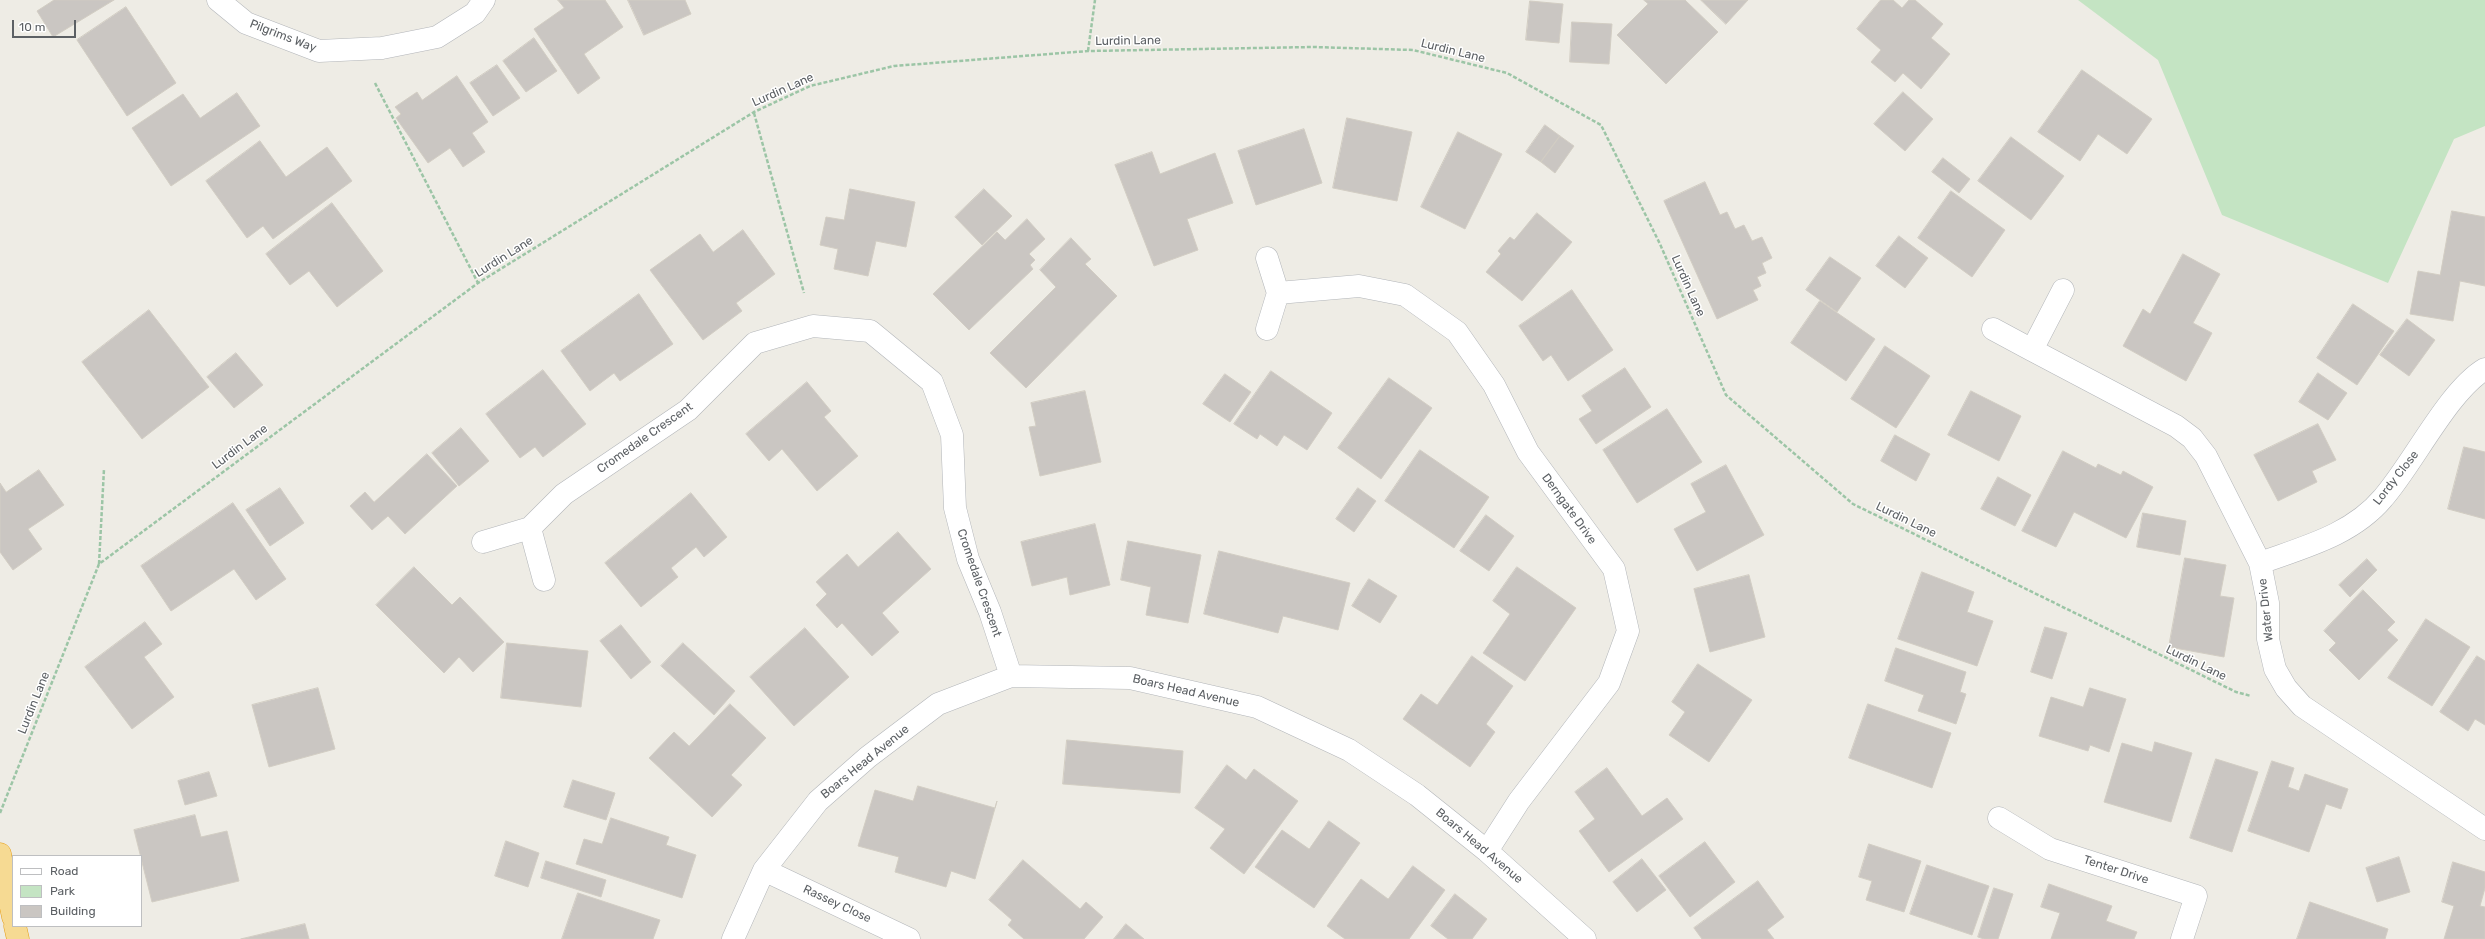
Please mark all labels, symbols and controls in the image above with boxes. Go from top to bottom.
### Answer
scale bar [14,12,78,38]
street label: Pilgrims Way [248,17,318,55]
text: 10 m [19,20,45,34]
street label: Lurdin Lane [1095,33,1161,49]
street label: Lurdin Lane [1419,36,1487,66]
street label: Lurdin Lane [750,70,816,110]
street label: Lurdin Lane [472,233,536,281]
street label: Lurdin Lane [1668,253,1708,319]
street label: Cromedale Crescent [594,400,696,476]
street label: Lurdin Lane [209,421,271,473]
street label: Lordy Close [2370,448,2422,508]
street label: Derngate Drive [1539,471,1599,547]
street label: Lurdin Lane [1873,499,1939,541]
street label: Cromedale Crescent [954,527,1004,639]
street label: Water Drive [2256,578,2276,642]
street label: Lurdin Lane [2163,642,2229,684]
street label: Lurdin Lane [15,670,53,736]
street label: Boars Head Avenue [1131,672,1241,710]
street label: Boars Head Avenue [818,722,912,802]
street label: Boars Head Avenue [1433,805,1525,887]
street label: Tenter Drive [2082,853,2150,887]
legend [12,855,142,927]
text: Road [50,864,78,878]
street label: Rassey Close [801,882,873,926]
text: Park [50,884,75,898]
text: Building [50,904,96,918]

